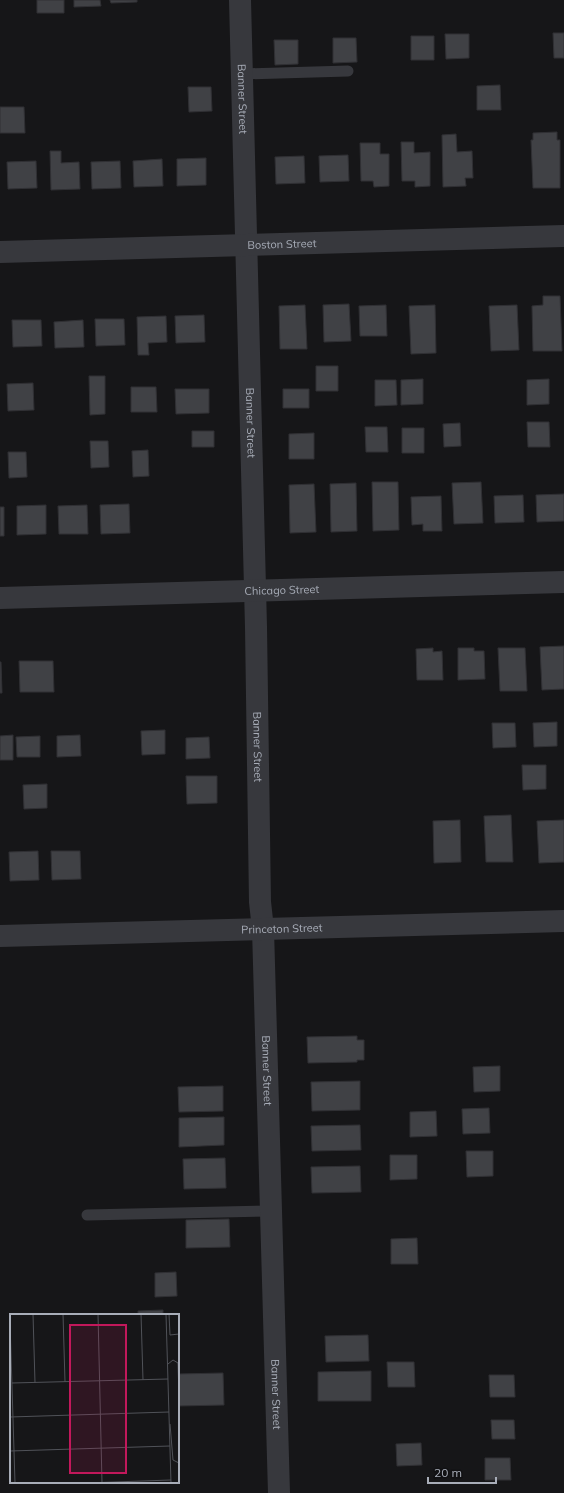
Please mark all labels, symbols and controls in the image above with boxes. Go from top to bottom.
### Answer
street label: Banner Street [235,64,250,134]
street label: Boston Street [247,236,317,252]
street label: Banner Street [243,388,259,458]
street label: Chicago Street [244,582,320,598]
street label: Banner Street [250,712,265,782]
street label: Princeton Street [241,920,323,937]
street label: Banner Street [259,1035,275,1106]
inset map [10,1314,179,1483]
street label: Banner Street [268,1359,284,1430]
scale bar [428,1459,496,1485]
text: 20 m [434,1465,462,1480]

